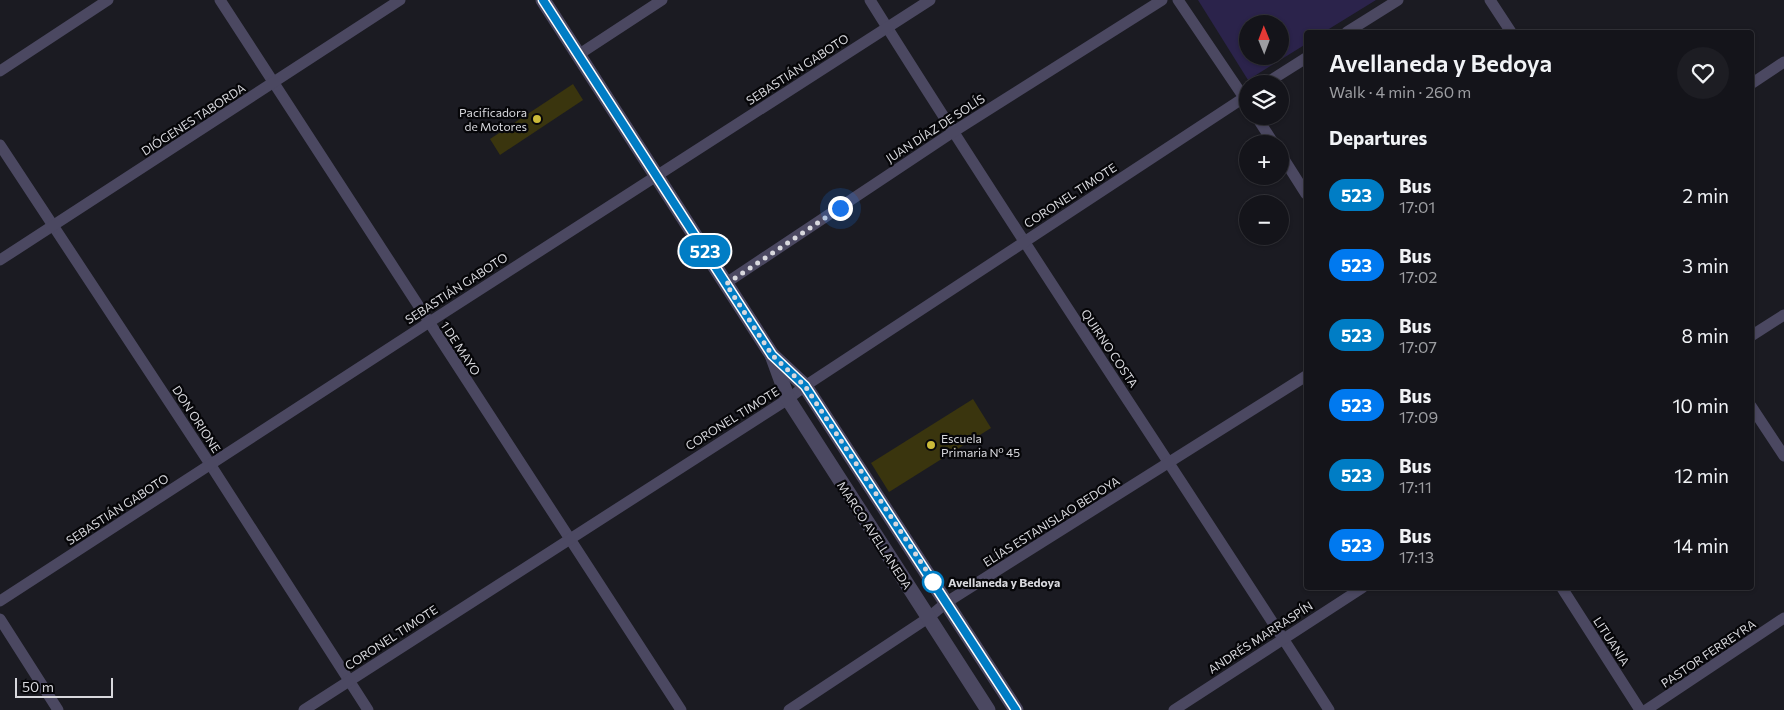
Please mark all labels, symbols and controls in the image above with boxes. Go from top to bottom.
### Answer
north arrow [1239,15,1289,65]
map controls [1239,15,1289,245]
street label: SEBASTIÁN GABOTO [743,31,851,107]
button: heart [1677,47,1729,99]
text: Avellaneda y Bedoya [1329,48,1552,77]
button: layers [1239,75,1289,125]
street label: DIÓGENES TABORDA [139,80,247,158]
text: Walk · 4 min · 260 m [1329,82,1471,101]
street label: JUAN DÍAZ DE SOLÍS [883,91,987,166]
place label: Pacificadora de Motores [459,105,527,133]
marker: Pacificadora de Motores [531,113,543,125]
text: Departures [1329,126,1427,149]
button: + [1239,135,1289,185]
street label: CORONEL TIMOTE [1021,160,1119,230]
text: Bus [1399,174,1431,197]
text: 523 [1341,184,1372,206]
text: 2 min [1682,184,1729,207]
button: − [1239,195,1289,245]
your location [828,196,853,221]
text: 17:01 [1399,197,1435,216]
line badge: 523 [676,235,734,267]
text: 523 [689,240,721,262]
text: Bus [1399,244,1431,267]
street label: SEBASTIÁN GABOTO [402,250,510,326]
text: 523 [1341,254,1372,276]
text: 3 min [1682,254,1729,277]
text: 17:02 [1399,267,1437,286]
street label: QUIRNO COSTA [1079,306,1141,390]
text: Bus [1399,314,1431,337]
street label: 1 DE MAYO [438,318,484,378]
text: 523 [1341,324,1372,346]
text: 8 min [1681,324,1729,347]
text: 17:07 [1399,337,1437,356]
street label: DON ORIONE [170,383,224,455]
street label: CORONEL TIMOTE [683,384,781,452]
text: Bus [1399,384,1431,407]
text: 523 [1341,394,1372,416]
text: 10 min [1672,394,1729,417]
text: 17:09 [1399,407,1438,426]
place label: Escuela Primaria Nº 45 [941,431,1020,459]
marker: Escuela Primaria Nº 45 [925,439,937,451]
text: Bus [1399,454,1431,477]
text: 523 [1341,464,1372,486]
text: 12 min [1674,464,1729,487]
street label: SEBASTIÁN GABOTO [63,471,171,547]
street label: ELÍAS ESTANISLAO BEDOYA [980,473,1122,569]
text: 17:11 [1399,477,1432,496]
street label: MARCO AVELLANEDA [835,478,915,592]
text: Bus [1399,524,1431,547]
text: 523 [1341,534,1372,556]
text: 14 min [1673,534,1729,557]
text: 17:13 [1399,547,1434,566]
marker: Avellaneda y Bedoya [922,571,944,593]
place label: Avellaneda y Bedoya [948,575,1060,589]
street label: ANDRÉS MARRASPÍN [1205,598,1315,676]
street label: CORONEL TIMOTE [342,602,440,672]
street label: LITUANIA [1591,614,1633,668]
street label: PASTOR FERREYRA [1658,616,1758,690]
scale bar [15,675,112,698]
text: 50 m [22,678,54,695]

